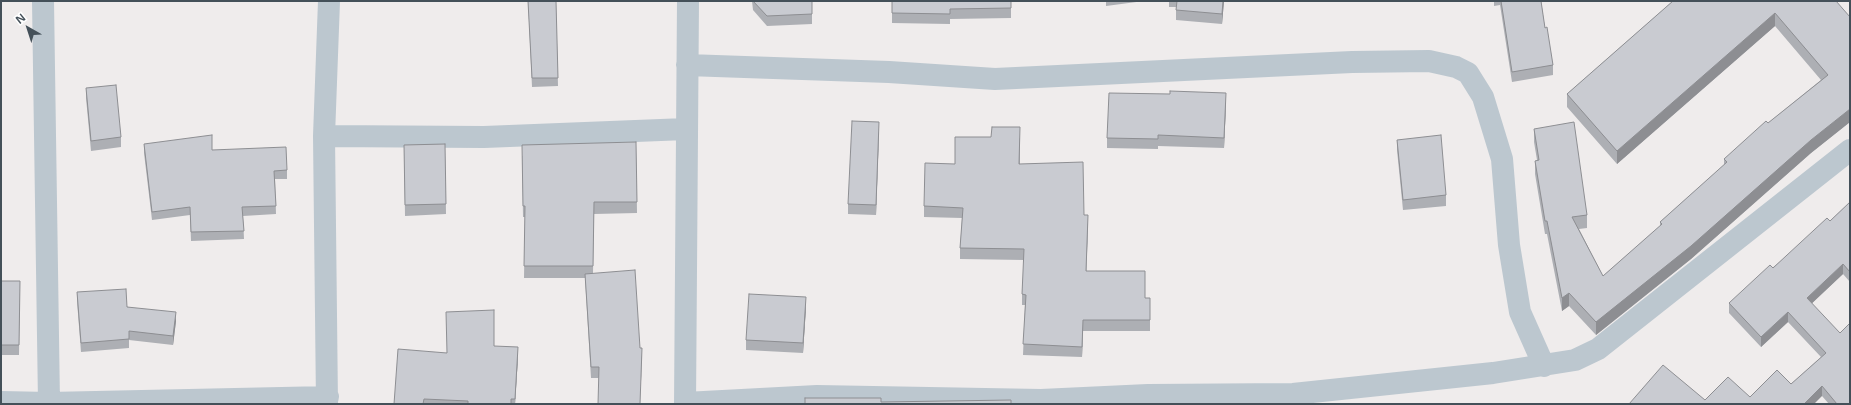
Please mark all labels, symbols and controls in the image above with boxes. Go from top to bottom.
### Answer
north arrow [8,8,48,48]
text: N [12,10,28,27]

